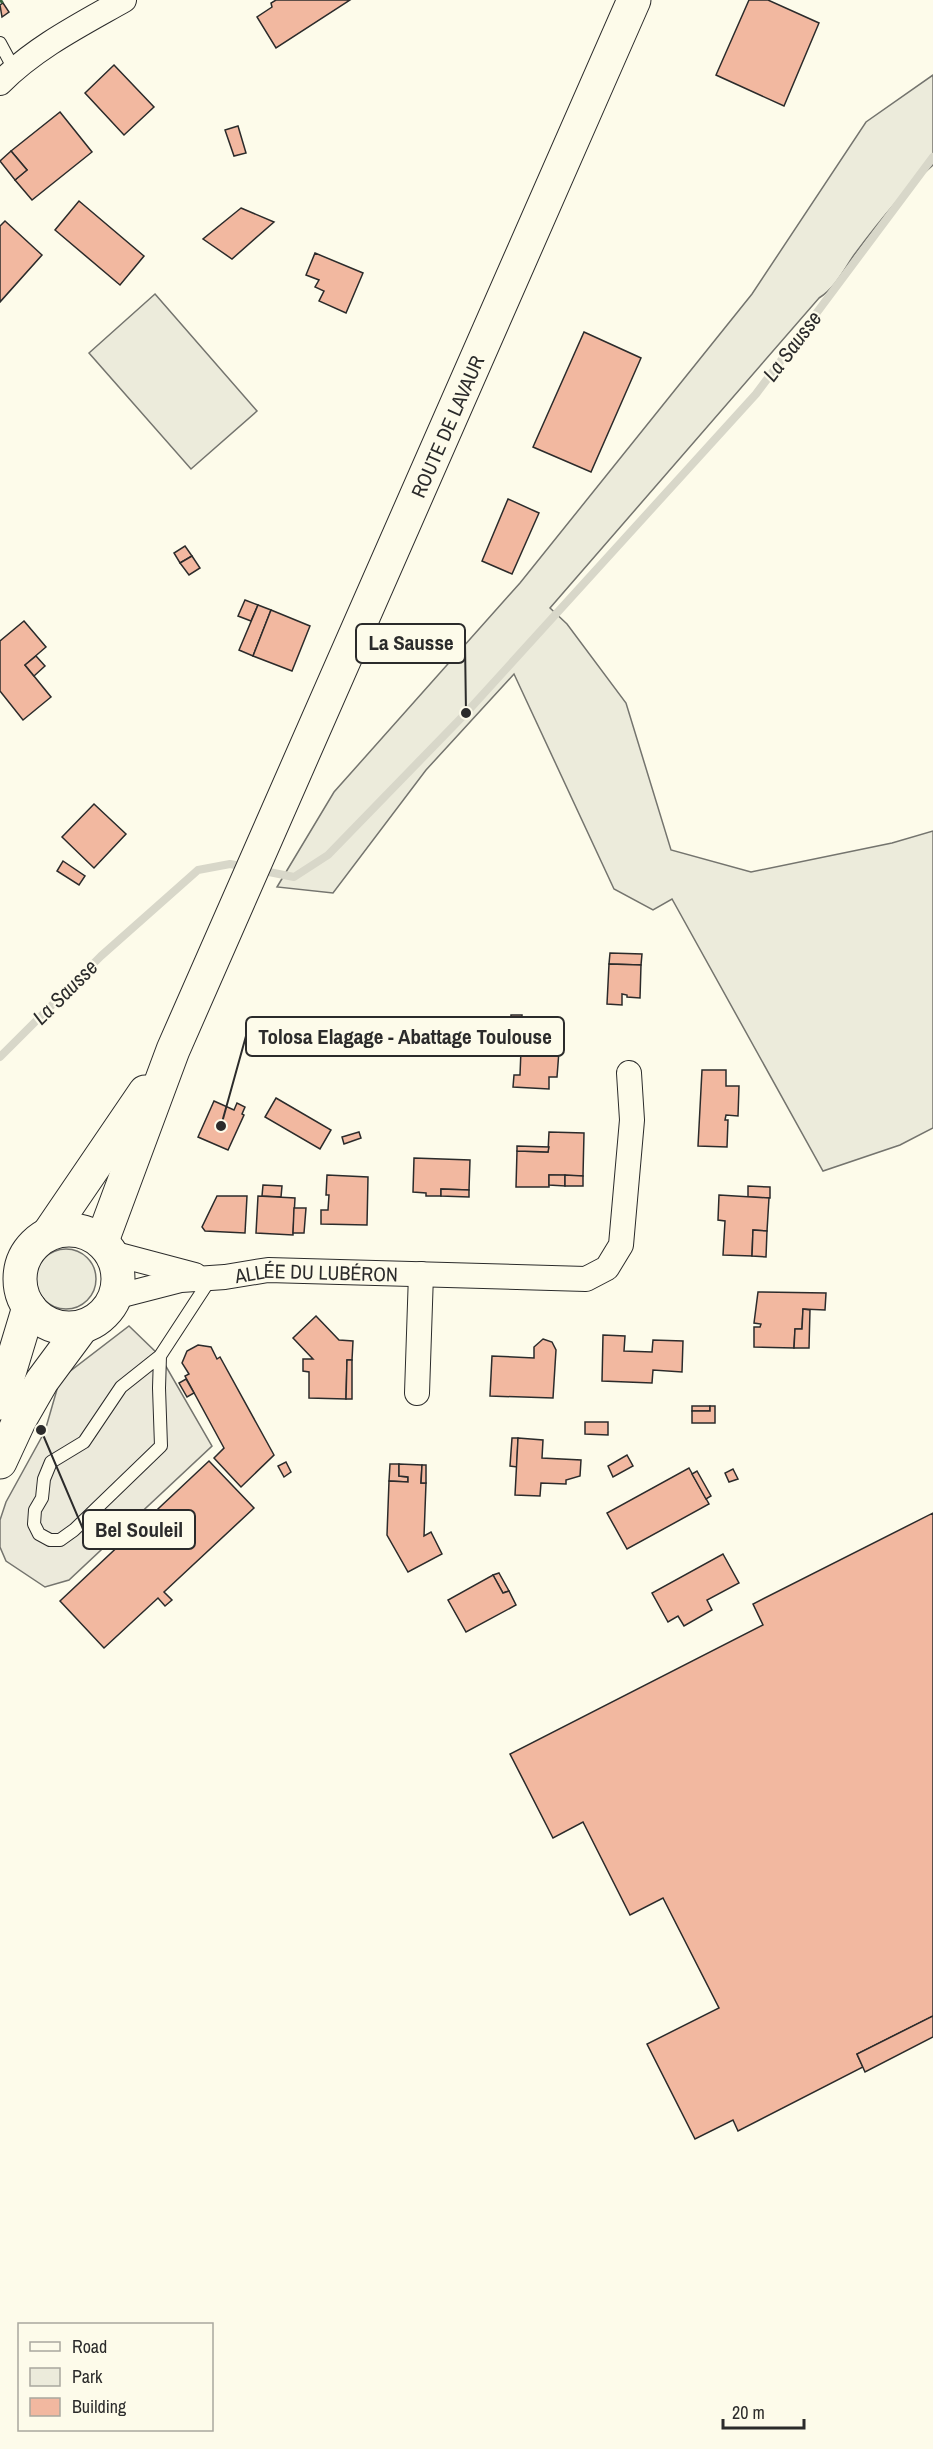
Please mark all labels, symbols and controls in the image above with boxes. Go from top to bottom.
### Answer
water label: La Sausse [756,305,828,387]
street label: ROUTE DE LAVAUR [404,351,490,502]
callout: La Sausse [356,624,465,663]
text: La Sausse [368,628,454,657]
water label: La Sausse [26,953,104,1031]
callout: Tolosa Elagage - Abattage Toulouse [246,1017,564,1056]
text: Tolosa Elagage - Abattage Toulouse [258,1022,552,1051]
street label: ALLÉE DU LUBÉRON [232,1256,398,1289]
callout: Bel Souleil [83,1510,195,1549]
text: Bel Souleil [95,1515,183,1544]
legend [18,2323,213,2431]
text: Road [72,2334,107,2359]
text: Park [72,2364,103,2389]
scale bar [723,2392,804,2430]
text: Building [72,2394,127,2419]
text: 20 m [732,2400,765,2425]

